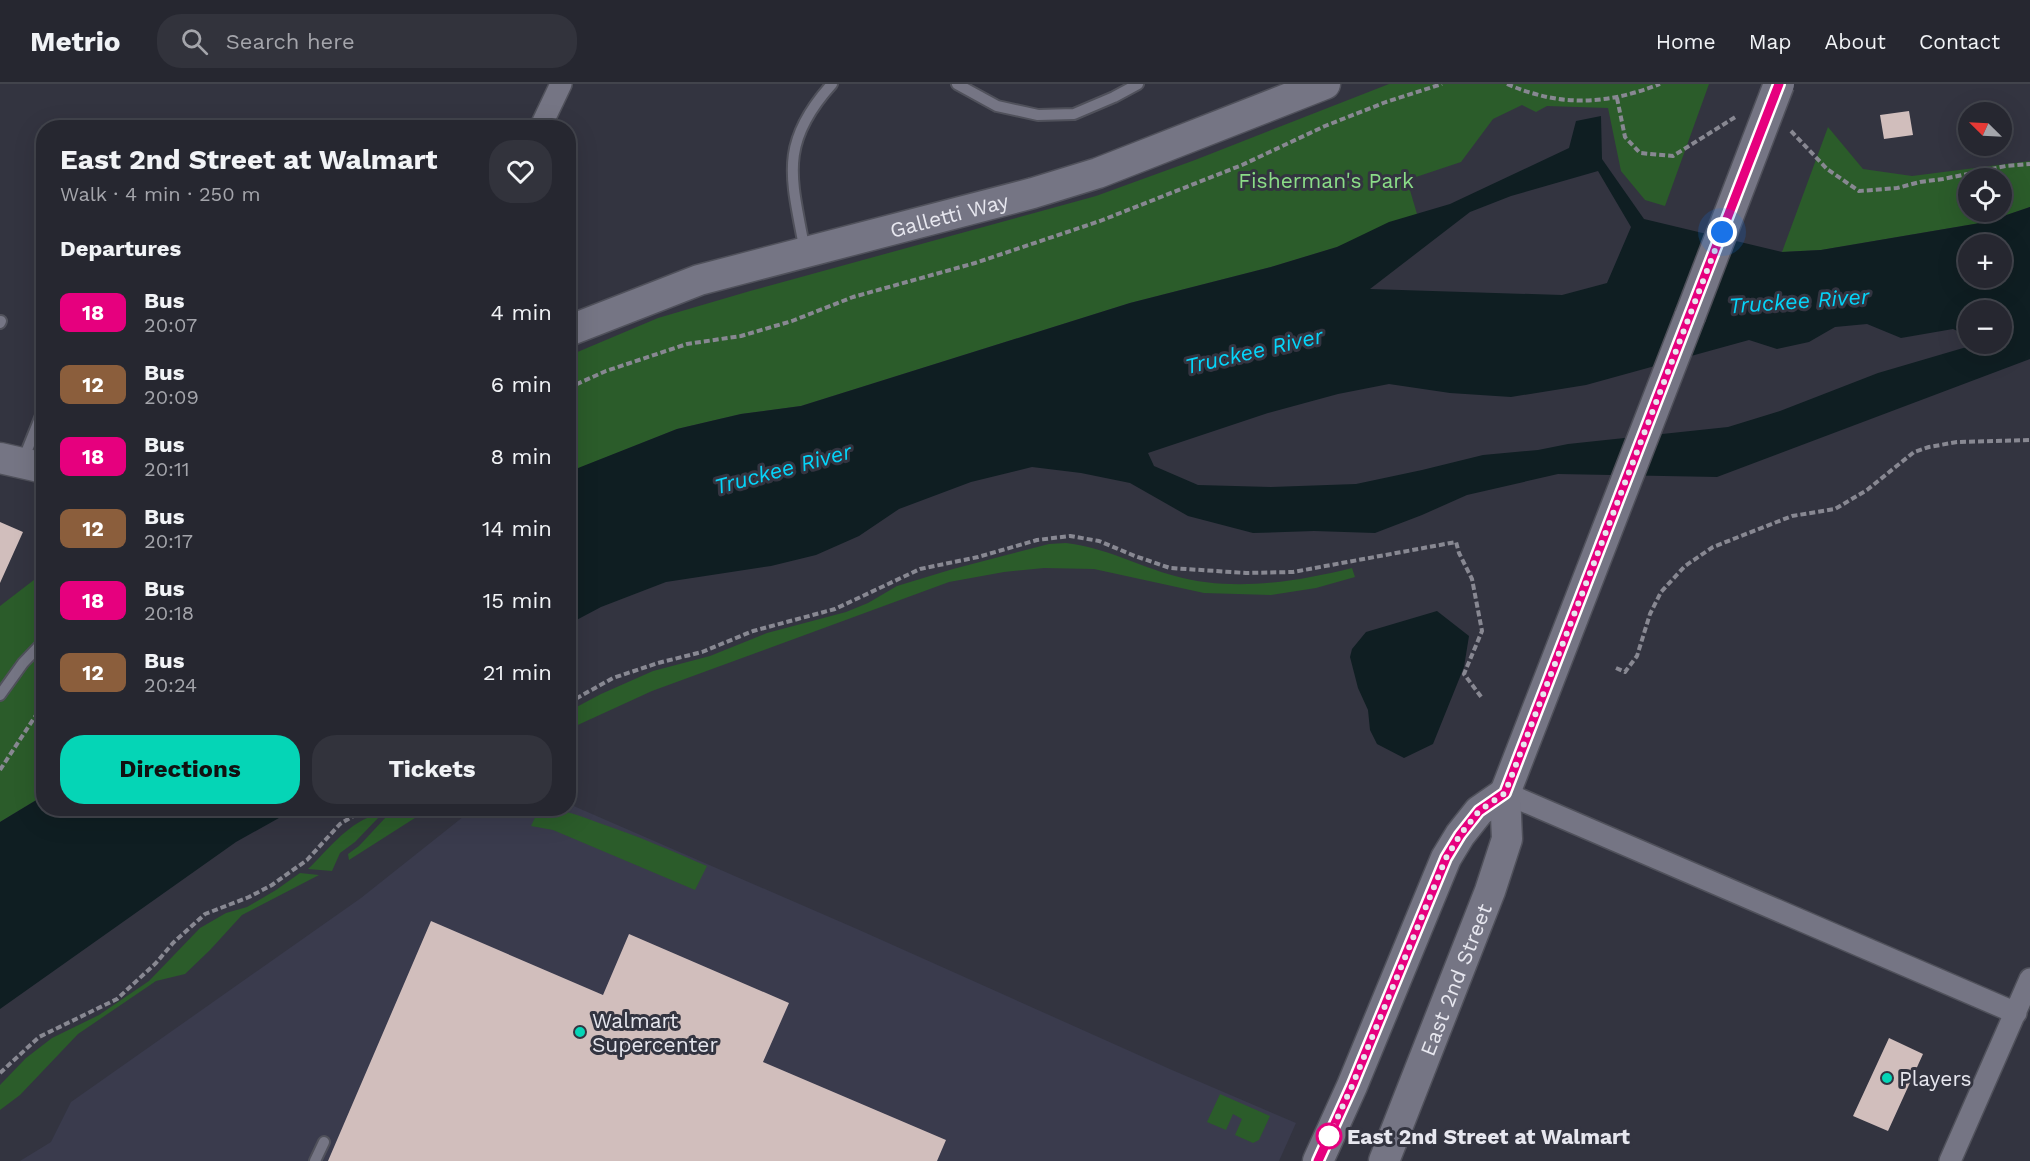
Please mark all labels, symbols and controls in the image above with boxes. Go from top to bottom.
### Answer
search box [157,14,577,68]
text: Metrio [30,25,121,58]
icon: search [178,25,211,58]
text: Search here [226,29,355,54]
text: Home [1656,29,1716,54]
text: Map [1749,29,1792,54]
text: About [1825,29,1886,54]
text: Contact [1919,29,2000,54]
north arrow [1958,102,2012,156]
map controls [1958,102,2012,354]
button: heart [489,140,552,203]
text: East 2nd Street at Walmart [60,143,437,176]
park label: Fisherman's Park [1238,168,1414,193]
button: locate [1958,168,2012,222]
text: Walk · 4 min · 250 m [60,182,261,206]
street label: Galletti Way [887,187,1011,242]
your location [1707,217,1737,247]
button: + [1958,234,2012,288]
text: Departures [60,236,181,261]
water label: Truckee River [1728,284,1872,318]
text: Bus [144,288,184,313]
text: 18 [82,300,104,325]
text: 4 min [491,300,552,325]
button: − [1958,300,2012,354]
text: 20:07 [144,313,197,337]
water label: Truckee River [1183,323,1327,379]
text: Bus [144,360,184,385]
text: 12 [82,372,104,397]
text: 6 min [491,372,552,397]
text: 20:09 [144,385,199,409]
text: Bus [144,432,184,457]
water label: Truckee River [712,438,856,499]
text: 18 [82,444,104,469]
text: 8 min [491,444,552,469]
text: 20:11 [144,457,190,481]
text: Bus [144,504,184,529]
text: 12 [82,516,104,541]
text: 14 min [482,516,552,541]
text: 20:17 [144,529,193,553]
text: Bus [144,576,184,601]
text: 18 [82,588,104,613]
text: 15 min [483,588,552,613]
text: 20:18 [144,601,194,625]
text: Bus [144,648,184,673]
text: 12 [82,660,104,685]
text: 21 min [483,660,552,685]
text: 20:24 [144,673,197,697]
button: Directions [60,735,300,804]
button: Tickets [312,735,552,804]
street label: East 2nd Street [1414,900,1496,1059]
place label: Walmart Supercenter [592,1008,718,1057]
marker: Walmart Supercenter [573,1025,587,1039]
place label: Players [1899,1066,1972,1091]
marker: Players [1880,1071,1894,1085]
marker: East 2nd Street at Walmart [1316,1123,1342,1149]
place label: East 2nd Street at Walmart [1347,1124,1630,1149]

